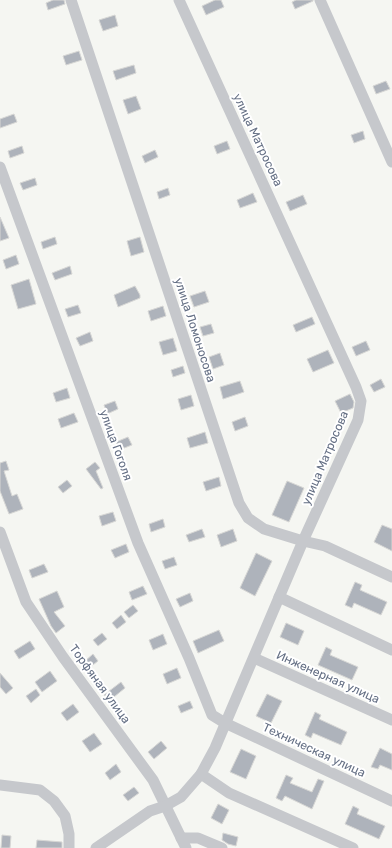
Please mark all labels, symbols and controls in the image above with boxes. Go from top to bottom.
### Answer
street label: улица Матросова [230,91,286,189]
street label: улица Ломоносова [172,276,218,384]
street label: улица Гоголя [97,408,135,482]
street label: улица Матросова [299,409,351,507]
street label: Торфяная улица [67,642,133,726]
street label: Инженерная улица [274,648,382,706]
street label: Техническая улица [260,720,368,780]

